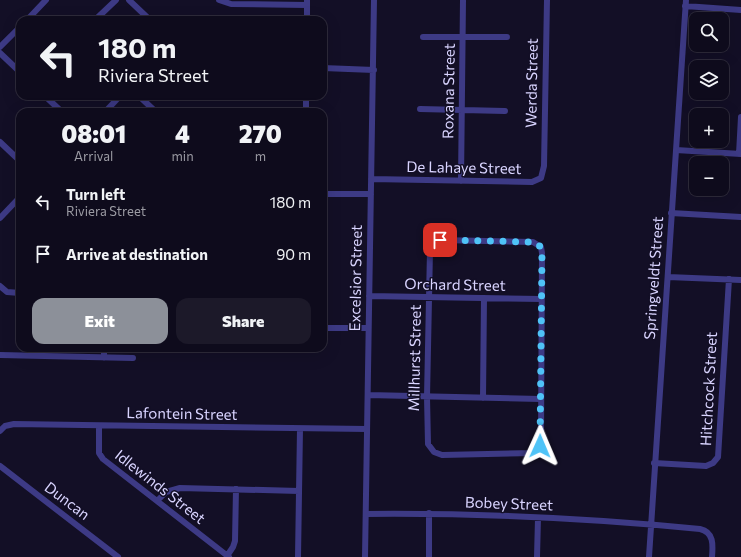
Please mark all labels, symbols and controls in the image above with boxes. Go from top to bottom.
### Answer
map controls [689,12,729,196]
button: search [689,12,729,52]
text: 180 m [98,30,176,64]
icon: left [32,32,84,84]
street label: Werda Street [521,38,541,128]
street label: Roxana Street [438,43,458,139]
button: layers [689,60,729,100]
text: Riviera Street [98,64,209,86]
button: + [689,108,729,148]
text: 08:01 [61,119,126,148]
text: 4 [175,119,190,148]
text: 270 [239,119,282,148]
text: Arrival [74,148,113,164]
text: min [171,148,194,164]
text: m [255,148,266,164]
button: − [689,156,729,196]
street label: De Lahaye Street [406,157,522,177]
text: Turn left [66,185,125,203]
icon: left [32,191,54,213]
text: 180 m [270,193,311,211]
text: Riviera Street [66,203,146,219]
street label: Springveldt Street [640,216,666,340]
pin [423,223,457,257]
street label: Excelsior Street [345,225,365,331]
icon: arrive [429,229,451,251]
icon: arrive [32,243,54,265]
text: Arrive at destination [66,245,208,263]
text: 90 m [276,245,311,263]
street label: Orchard Street [404,274,506,294]
button: Exit [32,298,168,344]
button: Share [176,298,311,344]
street label: Millhurst Street [404,304,424,412]
street label: Hitchcock Street [696,331,720,447]
street label: Lafontein Street [126,403,238,423]
position arrow [519,425,561,467]
street label: Idlewinds Street [112,445,209,527]
street label: Duncan [41,477,94,523]
street label: Bobey Street [465,492,553,514]

